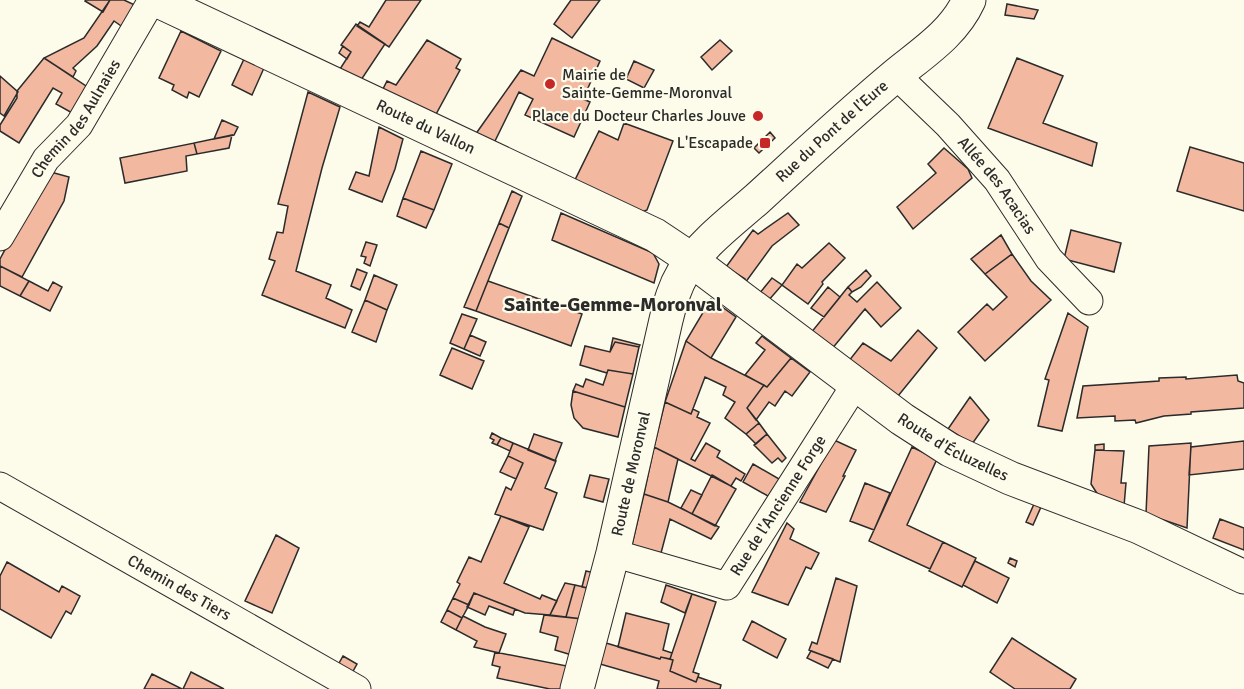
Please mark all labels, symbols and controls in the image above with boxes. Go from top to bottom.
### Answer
street label: Chemin des Aulnaies [27,56,125,182]
place label: Mairie de Sainte-Gemme-Moronval [562,65,733,103]
street label: Rue du Pont de l'Eure [772,76,892,187]
marker: Mairie de Sainte-Gemme-Moronval [543,77,557,91]
street label: Route du Vallon [373,95,478,159]
place label: Place du Docteur Charles Jouve [532,106,746,126]
marker: Place du Docteur Charles Jouve [751,109,765,123]
place label: L'Escapade [677,133,753,153]
street label: Allée des Acacias [953,133,1040,238]
marker: L'Escapade [758,136,772,150]
district label: Sainte-Gemme-Moronval [504,292,722,317]
street label: Route de Moronval [607,409,655,538]
street label: Route d'Écluzelles [894,409,1012,486]
street label: Rue de l'Ancienne Forge [726,431,830,580]
street label: Chemin des Tiers [124,550,234,625]

